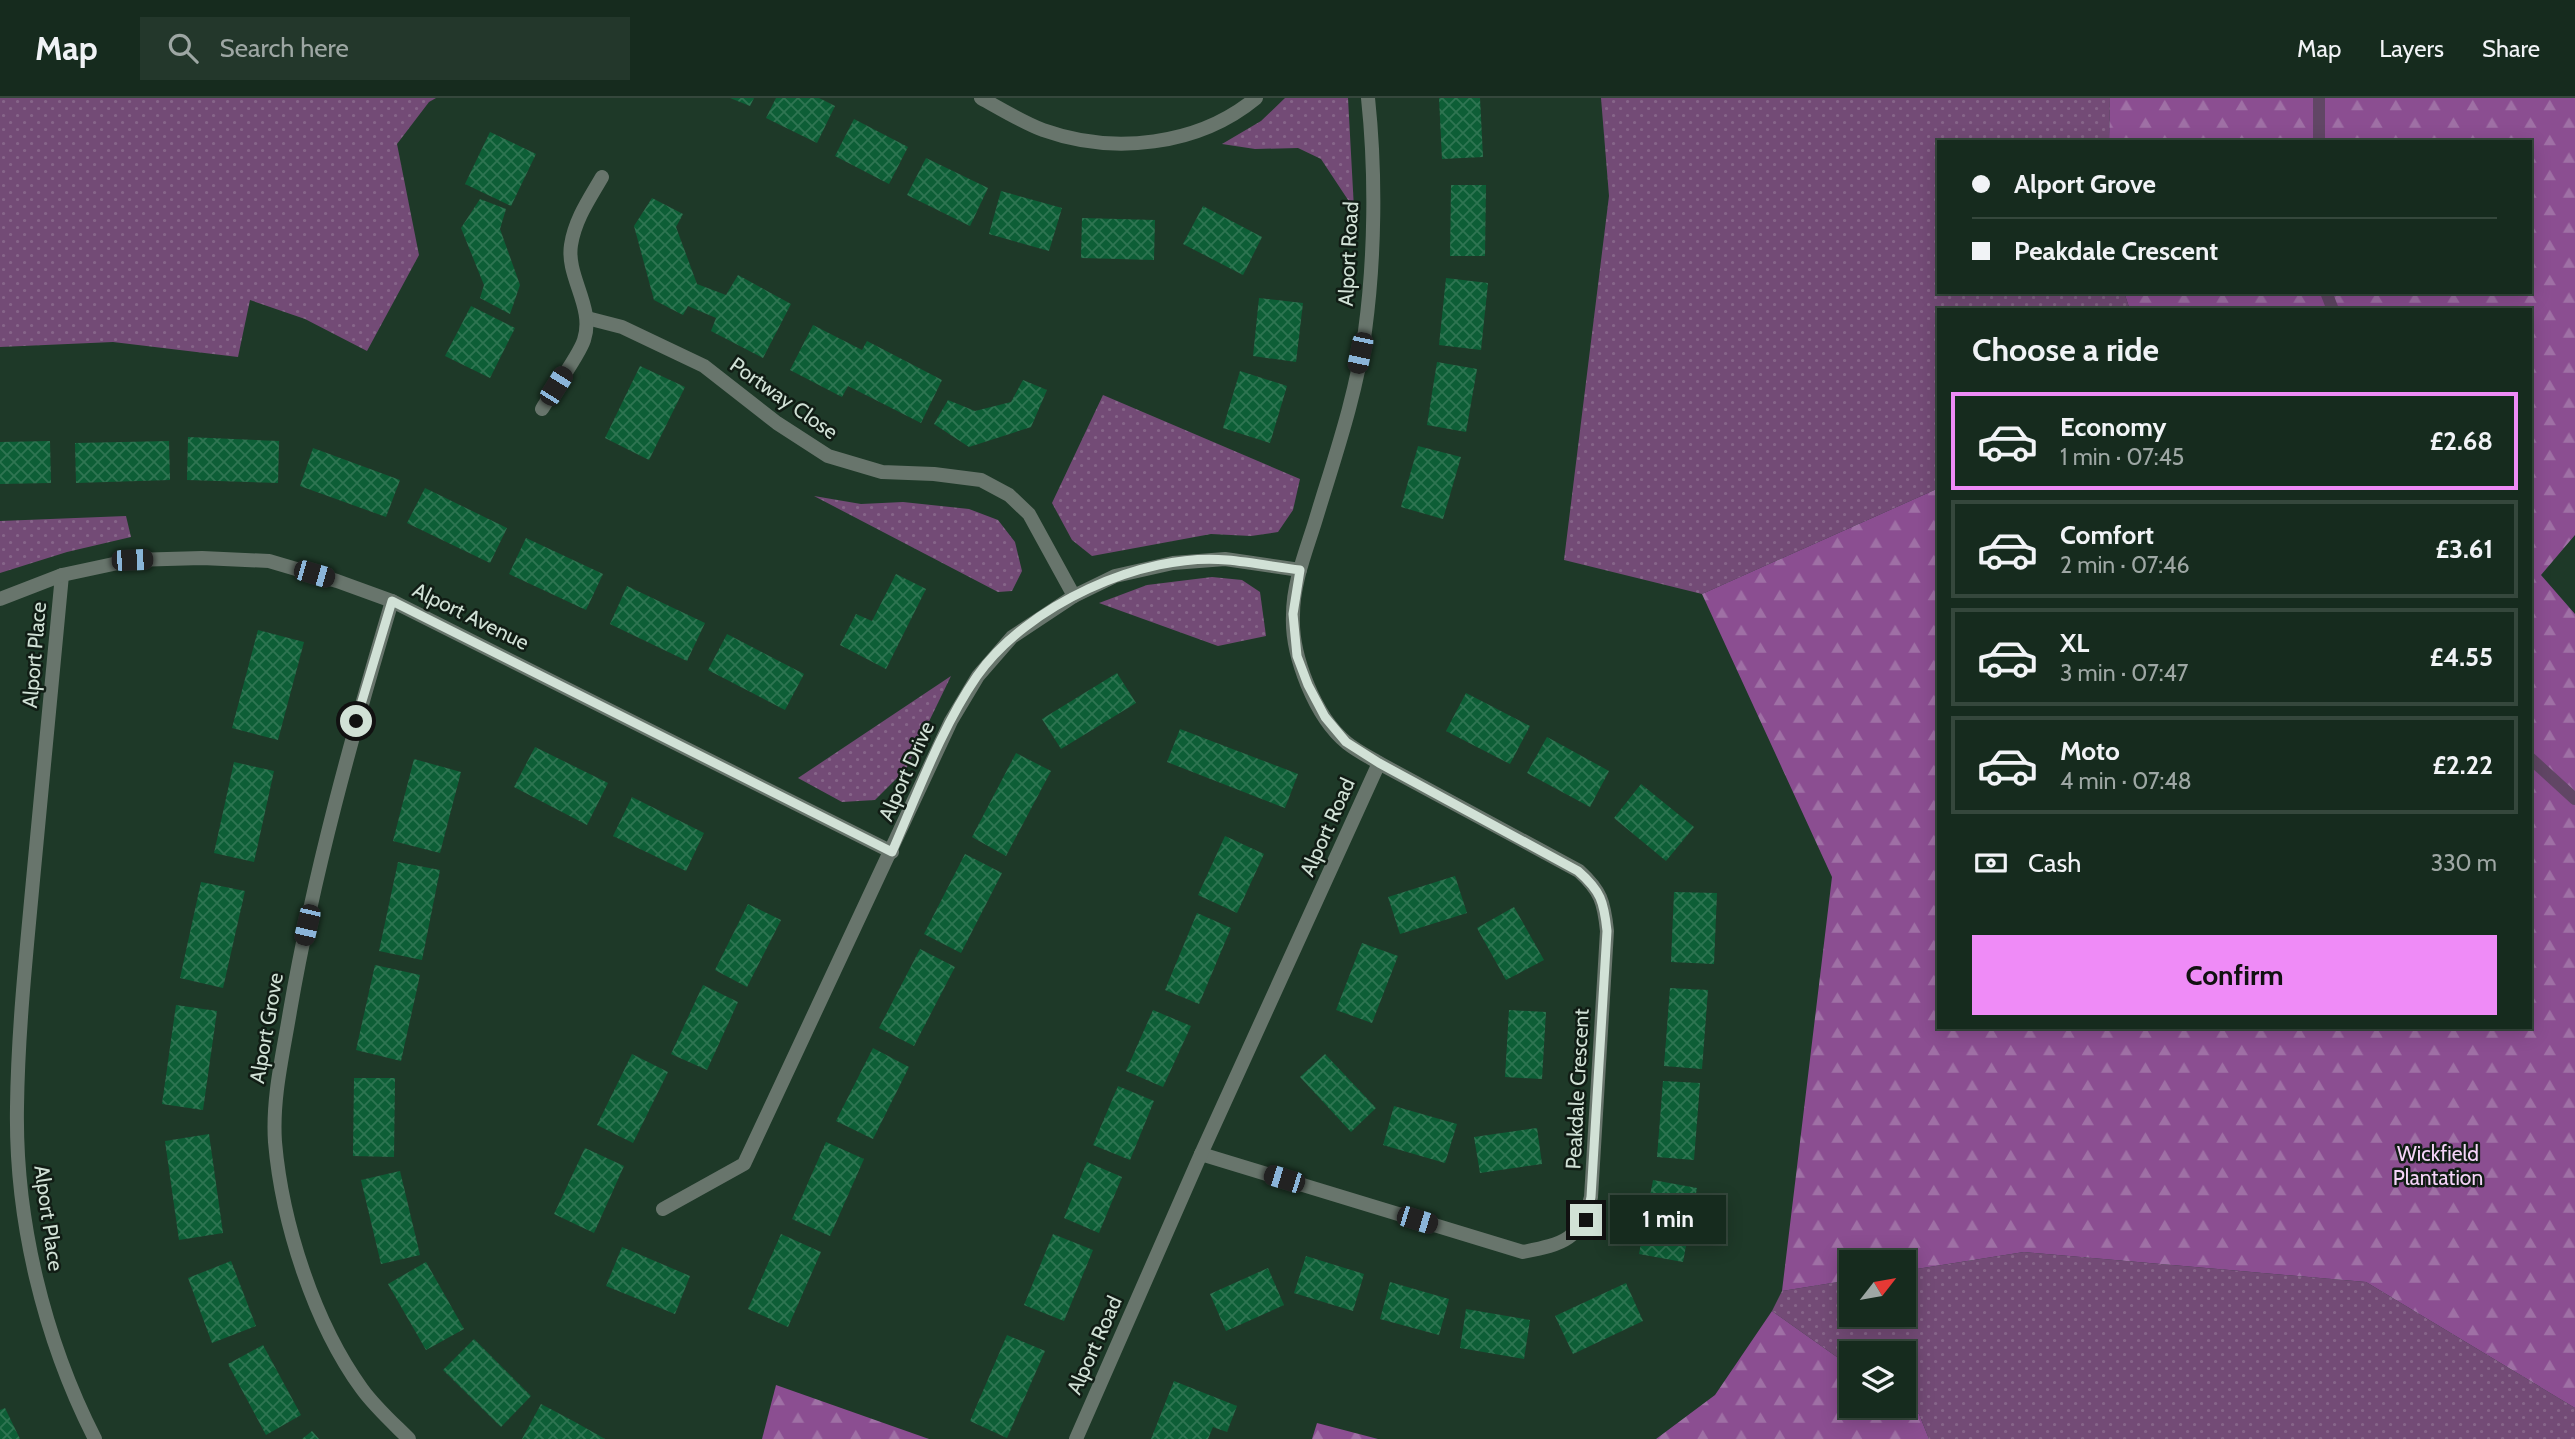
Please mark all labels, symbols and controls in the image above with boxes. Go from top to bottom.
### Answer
search box [140,17,630,80]
text: Map [35,28,98,68]
icon: search [164,29,202,67]
text: Search here [220,32,349,64]
text: Map [2297,34,2341,63]
text: Layers [2379,34,2444,63]
text: Share [2482,34,2540,63]
text: Alport Grove [2014,168,2156,200]
street label: Alport Road [1333,201,1363,307]
text: Peakdale Crescent [2014,235,2218,267]
car [1346,330,1375,376]
text: Choose a ride [1972,330,2159,369]
street label: Portway Close [725,352,843,444]
car [536,363,577,409]
icon: car [1976,410,2039,473]
text: Economy [2060,411,2166,443]
text: £2.68 [2430,425,2493,457]
text: 1 min · 07:45 [2060,443,2184,471]
icon: car [1976,518,2039,581]
text: Comfort [2060,519,2154,551]
text: £3.61 [2435,533,2493,565]
car [111,549,154,571]
text: 2 min · 07:46 [2060,551,2189,579]
car [291,558,338,590]
street label: Alport Avenue [409,577,533,655]
street label: Alport Place [17,601,51,709]
icon: car [1976,626,2039,689]
text: XL [2060,627,2089,659]
text: £4.55 [2430,641,2493,673]
text: 3 min · 07:47 [2060,659,2188,687]
route start [340,705,372,737]
street label: Alport Drive [873,717,939,825]
icon: car [1976,734,2039,797]
text: Moto [2060,735,2120,767]
text: £2.22 [2432,749,2493,781]
text: 4 min · 07:48 [2060,767,2192,795]
street label: Alport Road [1294,774,1360,880]
icon: cash [1972,844,2010,882]
text: Cash [2028,847,2081,879]
text: 330 m [2431,849,2497,877]
car [293,902,322,948]
button: Confirm [1972,935,2497,1015]
street label: Alport Grove [244,970,288,1085]
street label: Peakdale Crescent [1560,1008,1594,1170]
park label: Wickfield Plantation [2393,1141,2483,1190]
car [1261,1163,1308,1195]
street label: Alport Place [29,1164,69,1273]
callout: 1 min [1610,1196,1726,1244]
car [1394,1204,1441,1236]
route end [1570,1204,1602,1236]
text: 1 min [1642,1205,1694,1233]
north arrow [1839,1250,1916,1326]
map controls [1839,1250,1916,1418]
street label: Alport Road [1061,1292,1127,1398]
button: layers [1839,1341,1916,1418]

